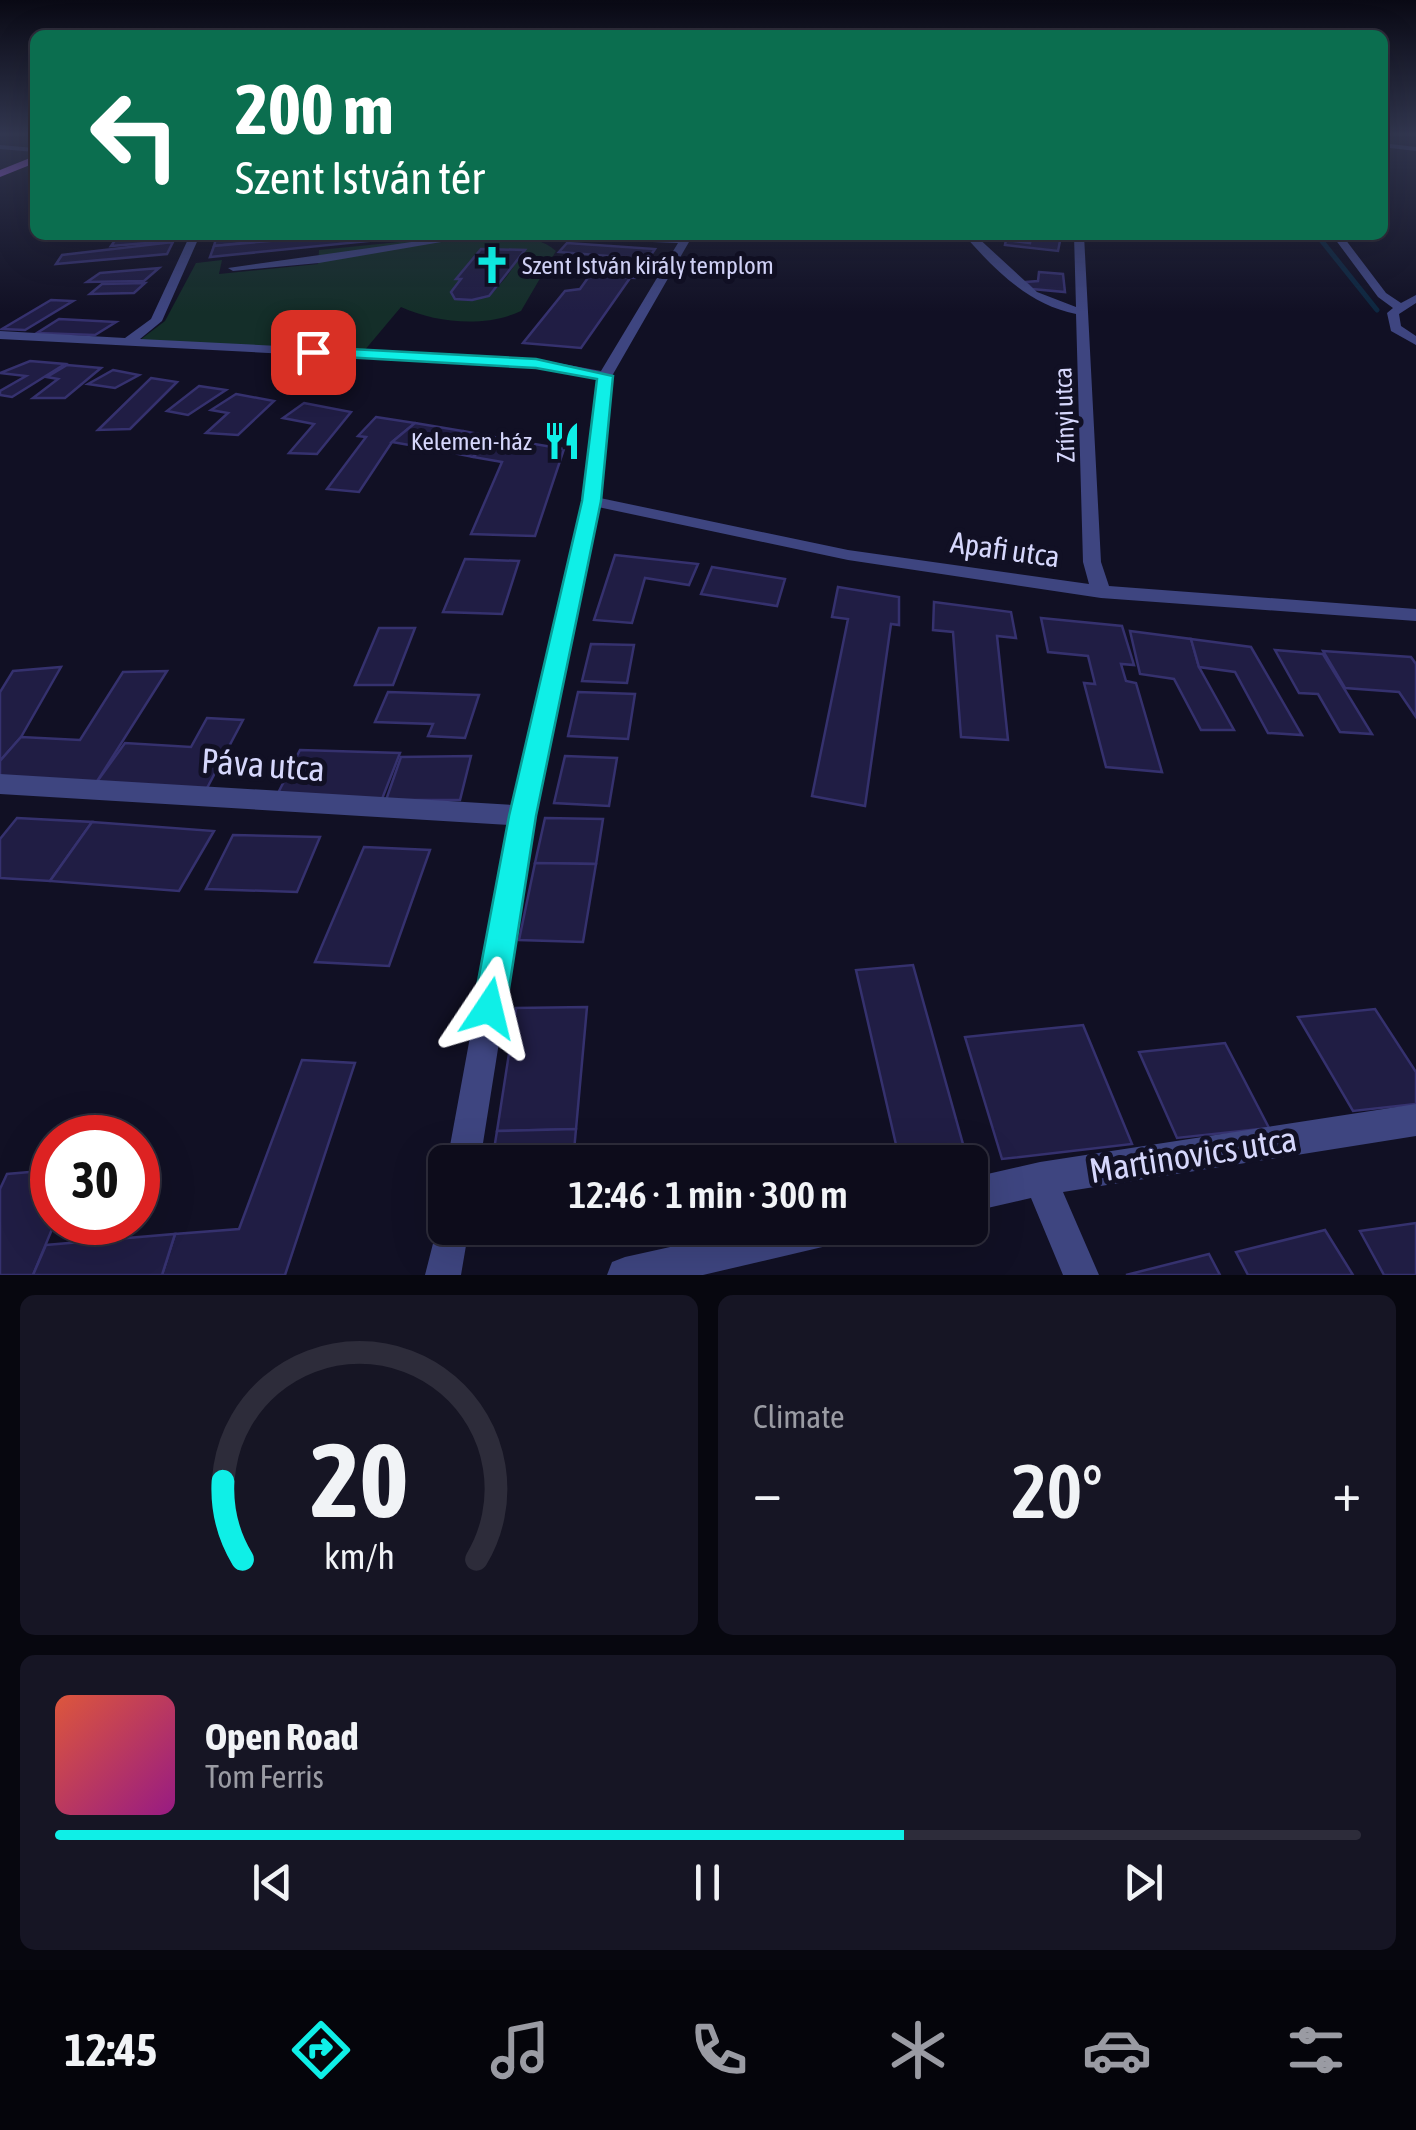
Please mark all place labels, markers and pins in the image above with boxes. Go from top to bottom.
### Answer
church icon: Szent István király templom [471,244,513,286]
place label: Szent István király templom [522,251,774,279]
pin [271,310,356,395]
restaurant icon: Kelemen-ház [541,420,583,462]
place label: Kelemen-ház [411,427,532,455]

